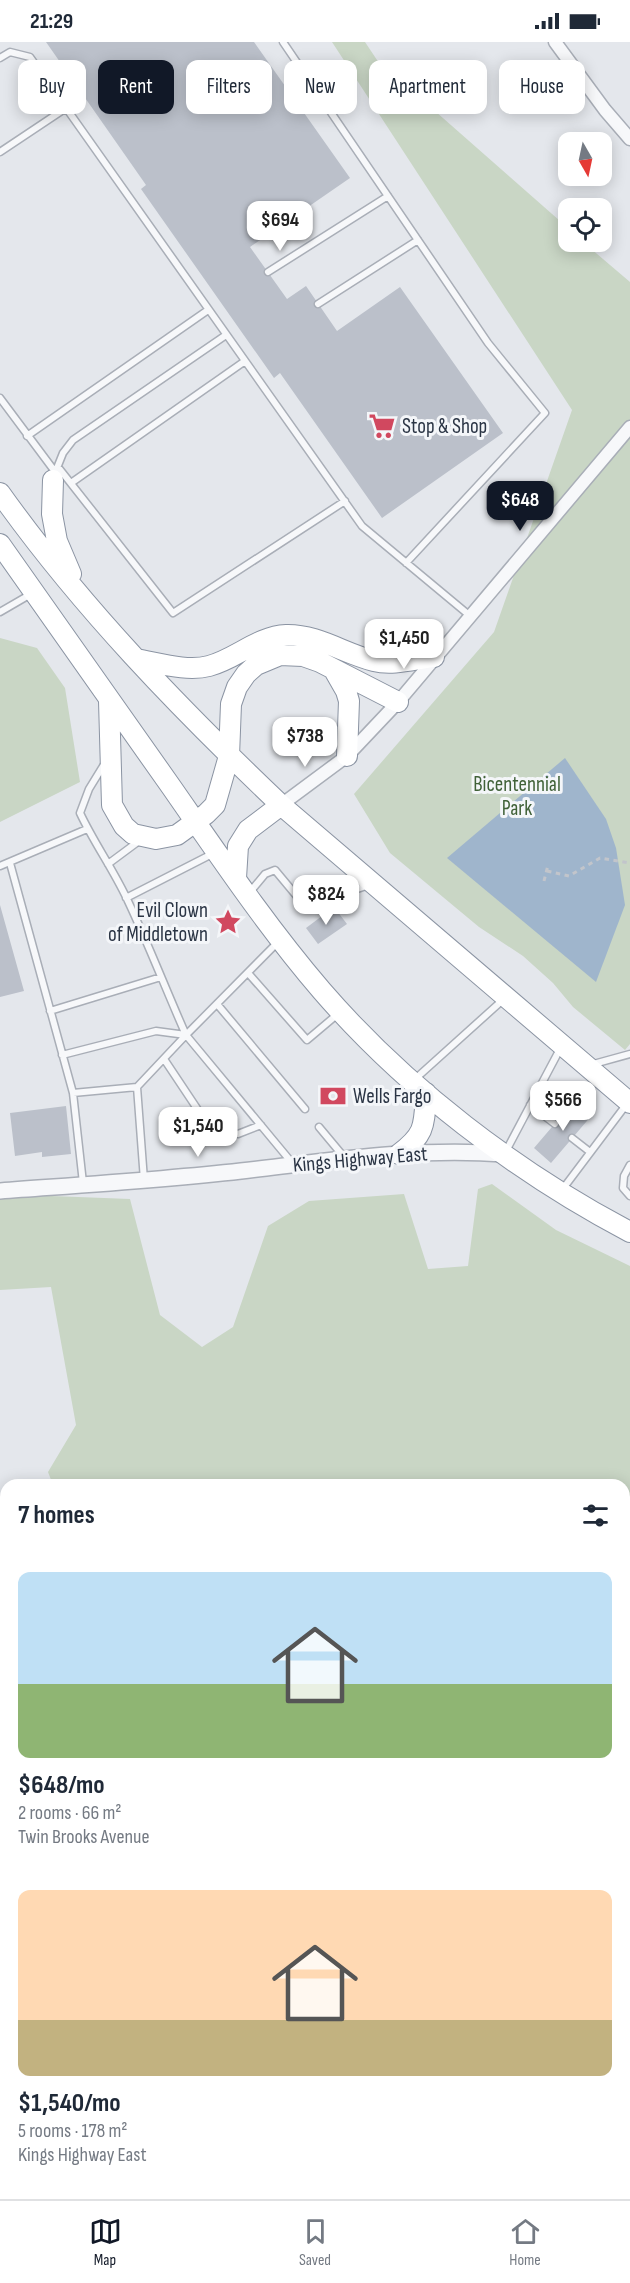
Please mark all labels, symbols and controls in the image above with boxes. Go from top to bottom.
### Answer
text: 21:29 [30,8,73,35]
chip: Buy [18,60,86,114]
chip: Rent [98,60,174,114]
chip: Filters [186,60,272,114]
chip: New [284,60,357,114]
chip: Apartment [369,60,487,114]
chip: House [499,60,585,114]
north arrow [558,132,612,186]
map controls [558,132,612,252]
button: locate [558,198,612,252]
pin: $694 [244,201,316,252]
text: $694 [261,208,299,232]
supermarket icon: Stop & Shop [367,411,397,441]
place label: Stop & Shop [402,414,487,439]
pin: $648 [484,481,556,532]
text: $648 [501,488,539,512]
pin: $1,450 [355,619,453,670]
text: $1,450 [379,626,429,650]
pin: $738 [269,717,341,768]
text: $738 [286,724,324,748]
park label: Bicentennial Park [473,772,561,821]
pin: $824 [290,875,362,926]
text: $824 [307,882,345,906]
place label: Evil Clown of Middletown [108,898,208,947]
place icon: Evil Clown of Middletown [213,907,243,937]
bank icon: Wells Fargo [318,1081,348,1111]
pin: $566 [527,1081,599,1132]
place label: Wells Fargo [353,1084,432,1109]
text: $566 [544,1088,582,1112]
pin: $1,540 [149,1107,247,1158]
text: $1,540 [173,1114,223,1138]
street label: Kings Highway East [292,1141,428,1178]
icon: filters [579,1499,612,1532]
text: 7 homes [18,1500,95,1531]
icon: home [261,1611,369,1719]
text: $648/mo [18,1770,105,1801]
text: 2 rooms · 66 m² [18,1801,122,1825]
text: Twin Brooks Avenue [18,1825,149,1849]
icon: home [261,1929,369,2037]
text: $1,540/mo [18,2088,121,2119]
text: 5 rooms · 178 m² [18,2119,127,2143]
text: Kings Highway East [18,2143,146,2167]
tab: Map [89,2215,122,2270]
tab: Saved [299,2215,332,2270]
tab: Home [509,2215,542,2270]

